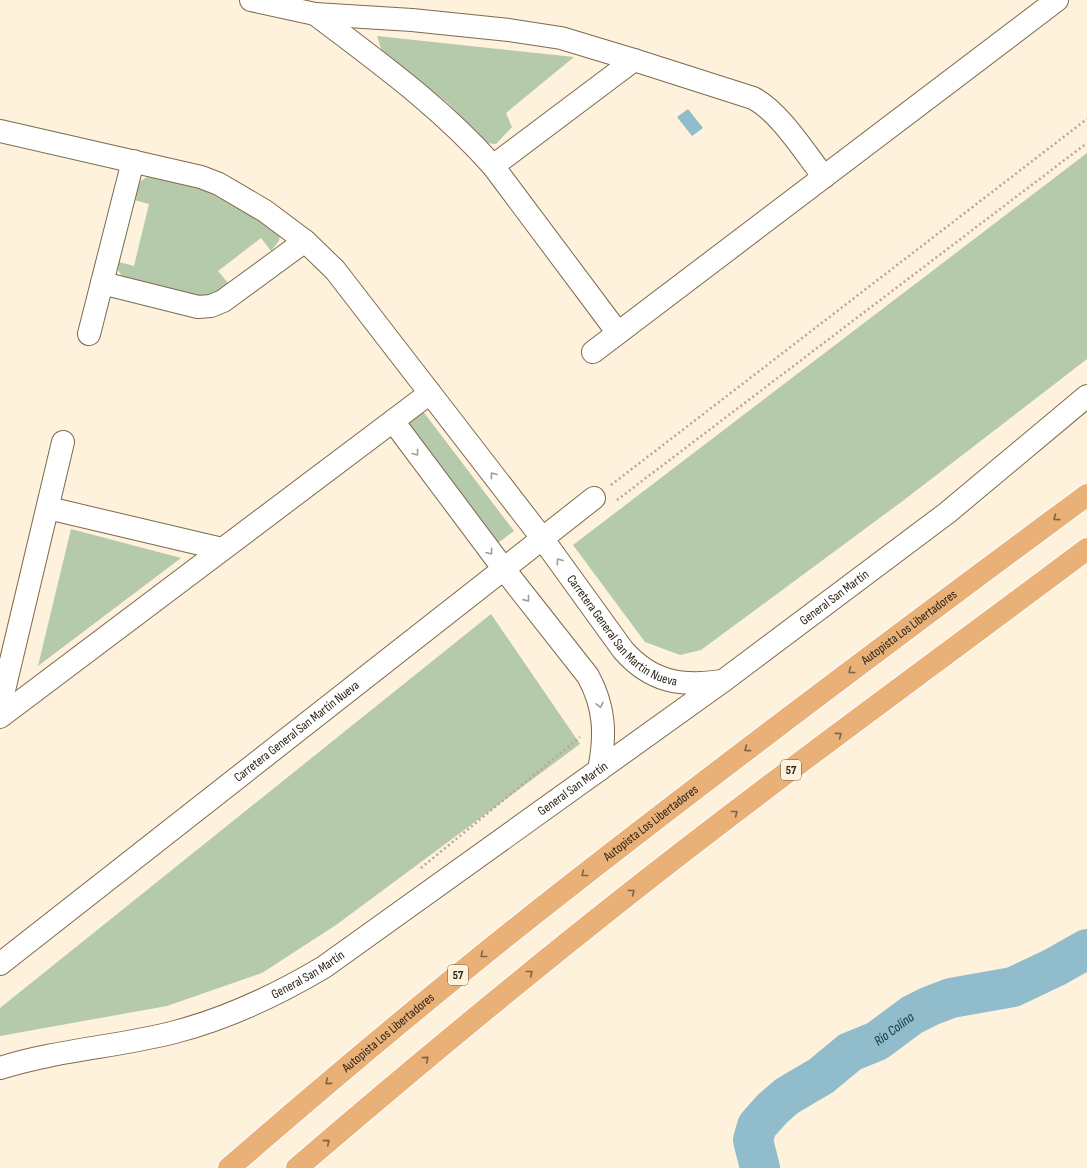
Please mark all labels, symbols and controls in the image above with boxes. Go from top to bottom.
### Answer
one-way arrow [411,448,418,455]
one-way arrow [491,473,498,480]
one-way arrow [1053,513,1060,520]
one-way arrow [485,547,492,554]
one-way arrow [557,558,564,565]
street label: General San Martín [797,566,872,629]
street label: Carretera General San Martin Nueva [563,572,679,690]
street label: Autopista Los Libertadores [857,586,960,669]
one-way arrow [522,594,529,601]
one-way arrow [848,666,855,673]
street label: Carretera General San Martín Nueva [231,677,362,785]
one-way arrow [595,702,603,708]
one-way arrow [834,733,841,740]
one-way arrow [744,745,751,752]
street label: General San Martín [535,758,611,819]
road number: 57 [781,760,801,780]
street label: Autopista Los Libertadores [599,781,702,865]
one-way arrow [730,810,737,817]
one-way arrow [582,869,589,876]
one-way arrow [627,890,634,897]
street label: General San Martín [269,947,348,1003]
one-way arrow [480,950,487,957]
road number: 57 [448,965,468,985]
one-way arrow [526,971,533,978]
street label: Autopista Los Libertadores [338,989,438,1076]
water label: Río Colina [870,1008,917,1049]
one-way arrow [422,1056,429,1063]
one-way arrow [326,1078,333,1085]
one-way arrow [322,1140,330,1147]

